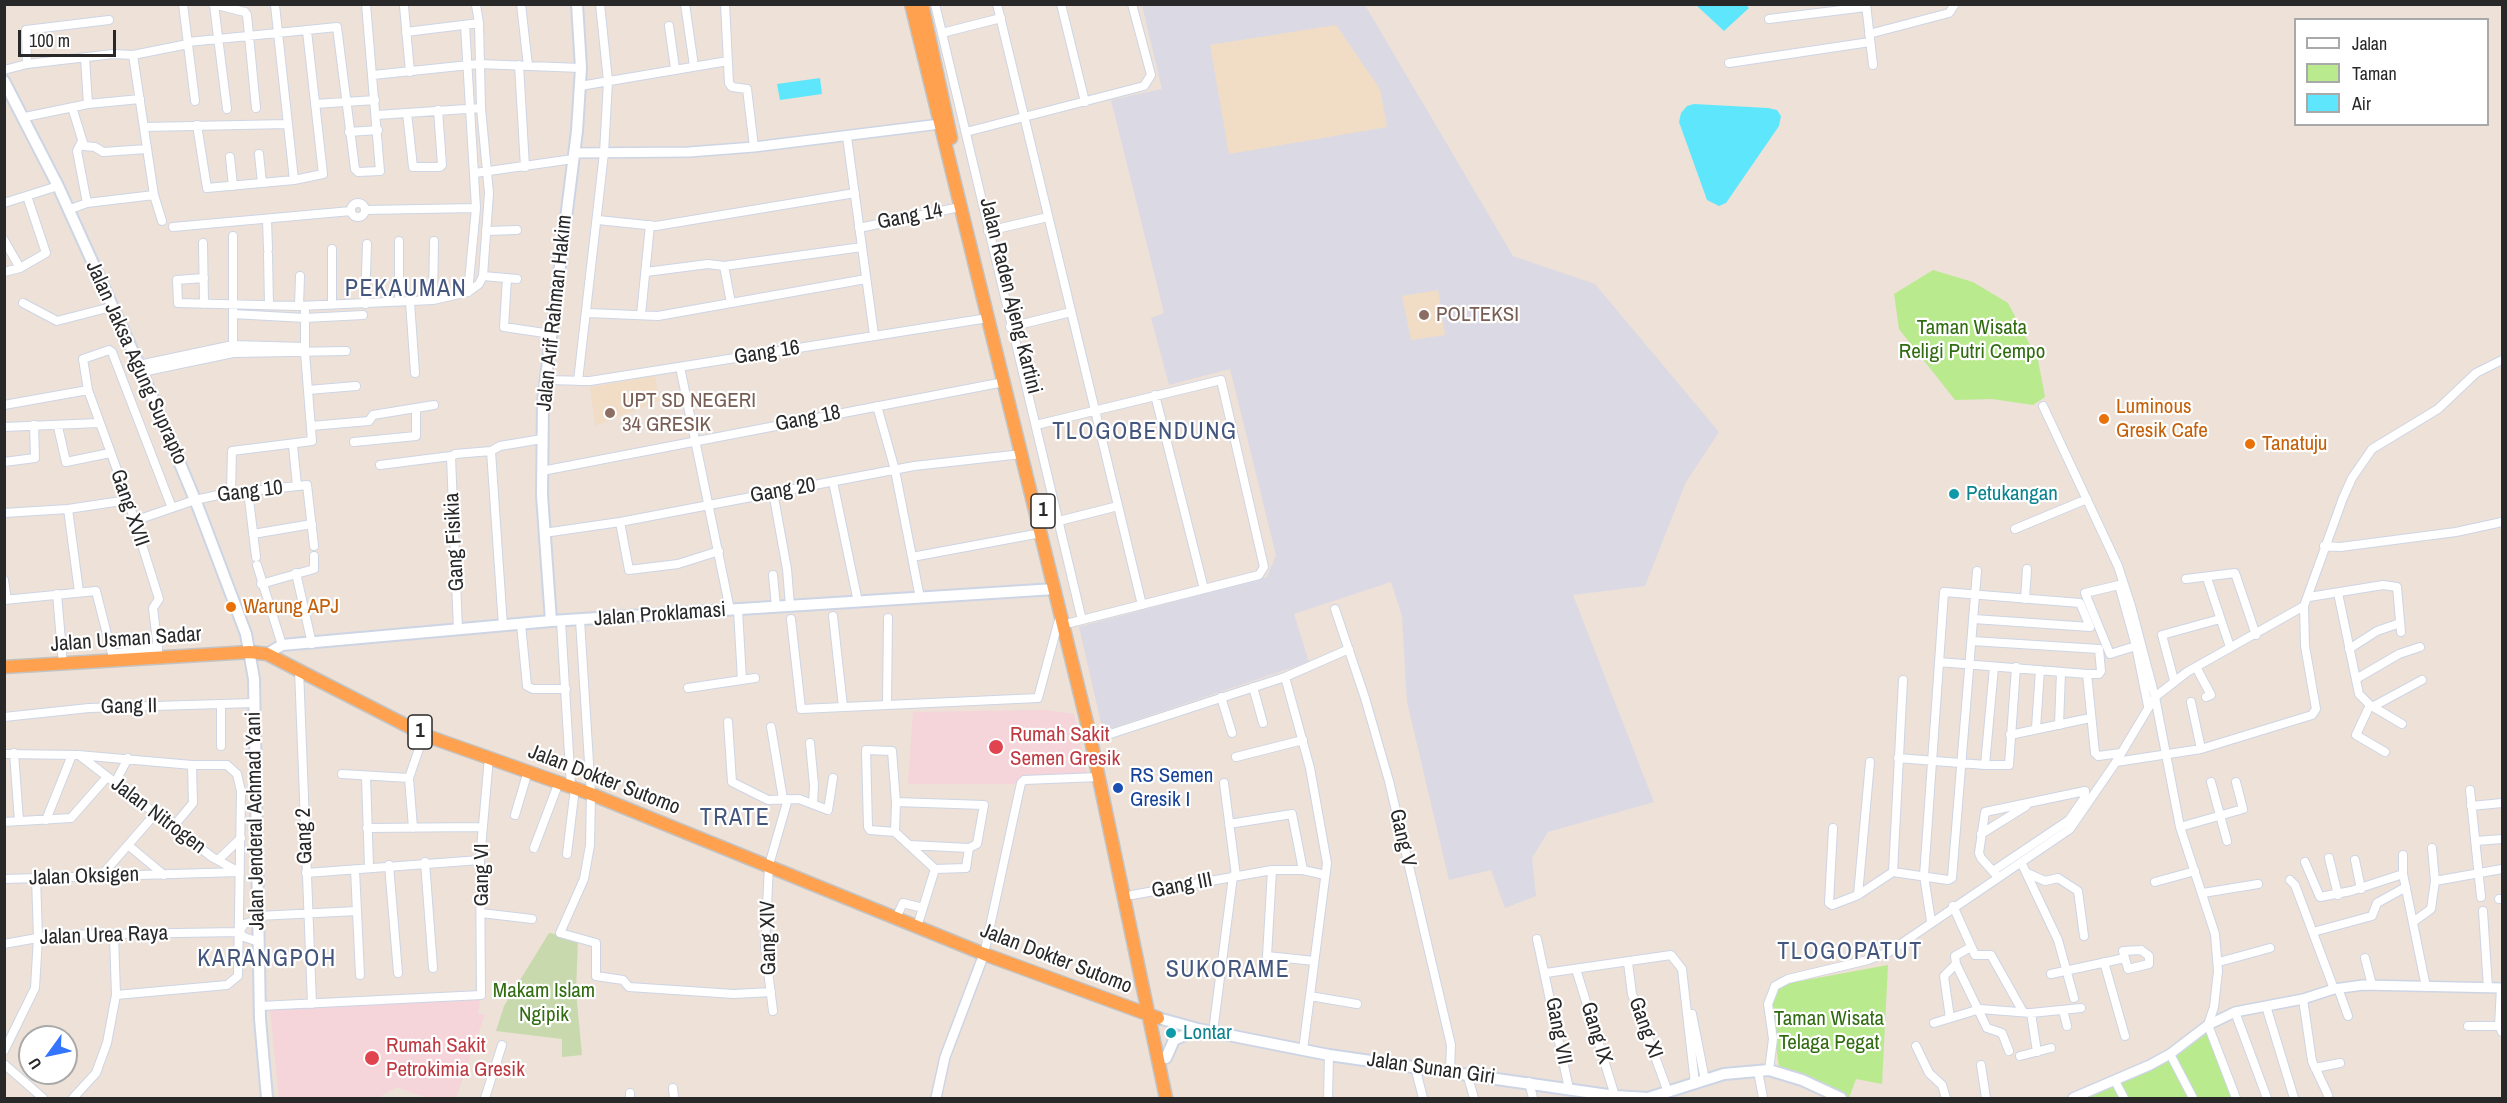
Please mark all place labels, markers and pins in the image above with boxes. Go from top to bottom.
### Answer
place label: POLTEKSI [1436,302,1519,328]
marker: POLTEKSI [1417,308,1431,322]
place label: UPT SD NEGERI 34 GRESIK [622,388,756,438]
place label: Luminous Gresik Cafe [2116,394,2208,444]
marker: UPT SD NEGERI 34 GRESIK [603,406,617,420]
marker: Luminous Gresik Cafe [2097,412,2111,426]
place label: Tanatuju [2262,431,2327,457]
marker: Tanatuju [2243,437,2257,451]
place label: Petukangan [1966,481,2058,507]
marker: Petukangan [1947,487,1961,501]
place label: Warung APJ [243,594,339,620]
marker: Warung APJ [224,600,238,614]
place label: Rumah Sakit Semen Gresik [1010,722,1120,772]
marker: Rumah Sakit Semen Gresik [987,738,1005,756]
place label: RS Semen Gresik I [1130,763,1213,813]
marker: RS Semen Gresik I [1111,781,1125,795]
place label: Lontar [1183,1020,1232,1046]
marker: Lontar [1164,1026,1178,1040]
place label: Rumah Sakit Petrokimia Gresik [386,1033,525,1083]
marker: Rumah Sakit Petrokimia Gresik [363,1049,381,1067]

